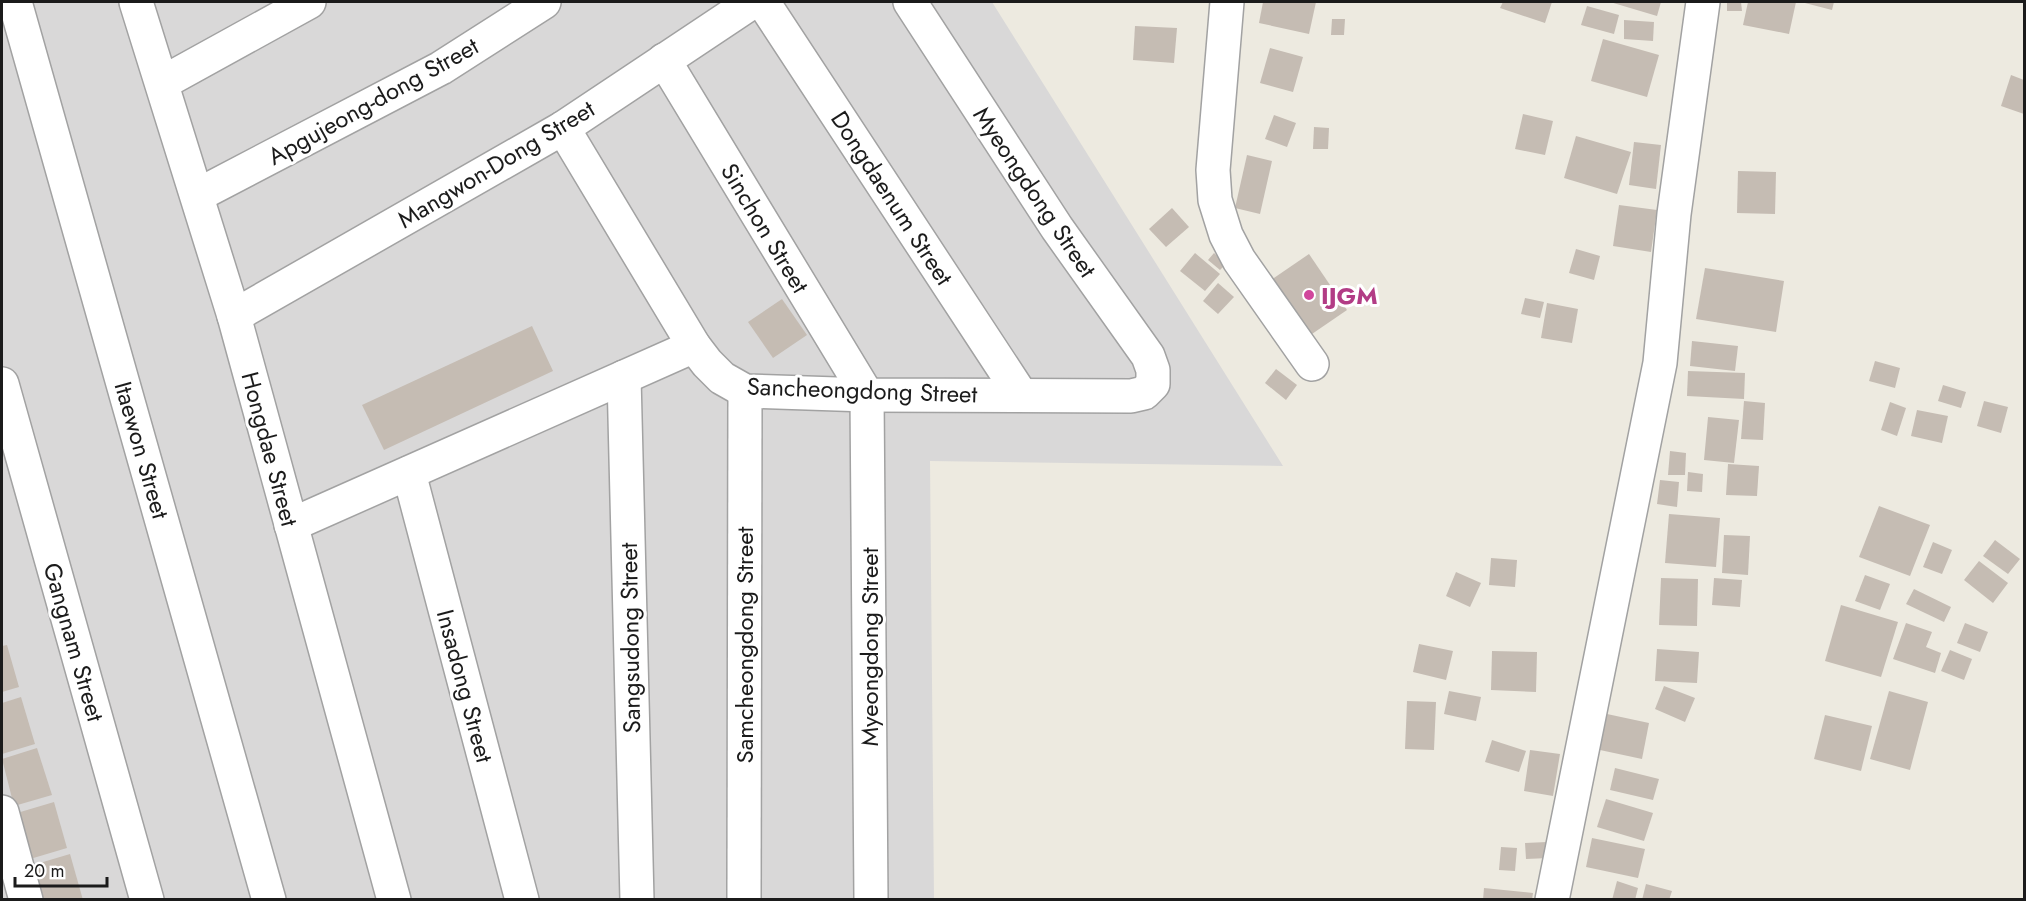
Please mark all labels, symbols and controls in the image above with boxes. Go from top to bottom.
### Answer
street label: Apgujeong-dong Street [261,28,485,174]
street label: Mangwon-Dong Street [391,91,601,237]
street label: Myeongdong Street [965,100,1105,284]
street label: Dongdaenum Street [822,104,962,292]
street label: Sinchon Street [712,156,818,300]
place label: IJGM [1321,278,1378,313]
marker: IJGM [1302,288,1316,302]
street label: Hongdae Street [233,368,307,530]
street label: Sancheongdong Street [746,368,978,412]
street label: Itaewon Street [106,377,178,523]
street label: Samcheongdong Street [727,526,762,763]
street label: Sangsudong Street [611,542,649,734]
street label: Myeongdong Street [852,547,887,746]
street label: Gangnam Street [35,558,113,726]
street label: Insadong Street [428,606,502,767]
scale bar [15,850,106,888]
text: 20 m [24,858,64,884]

